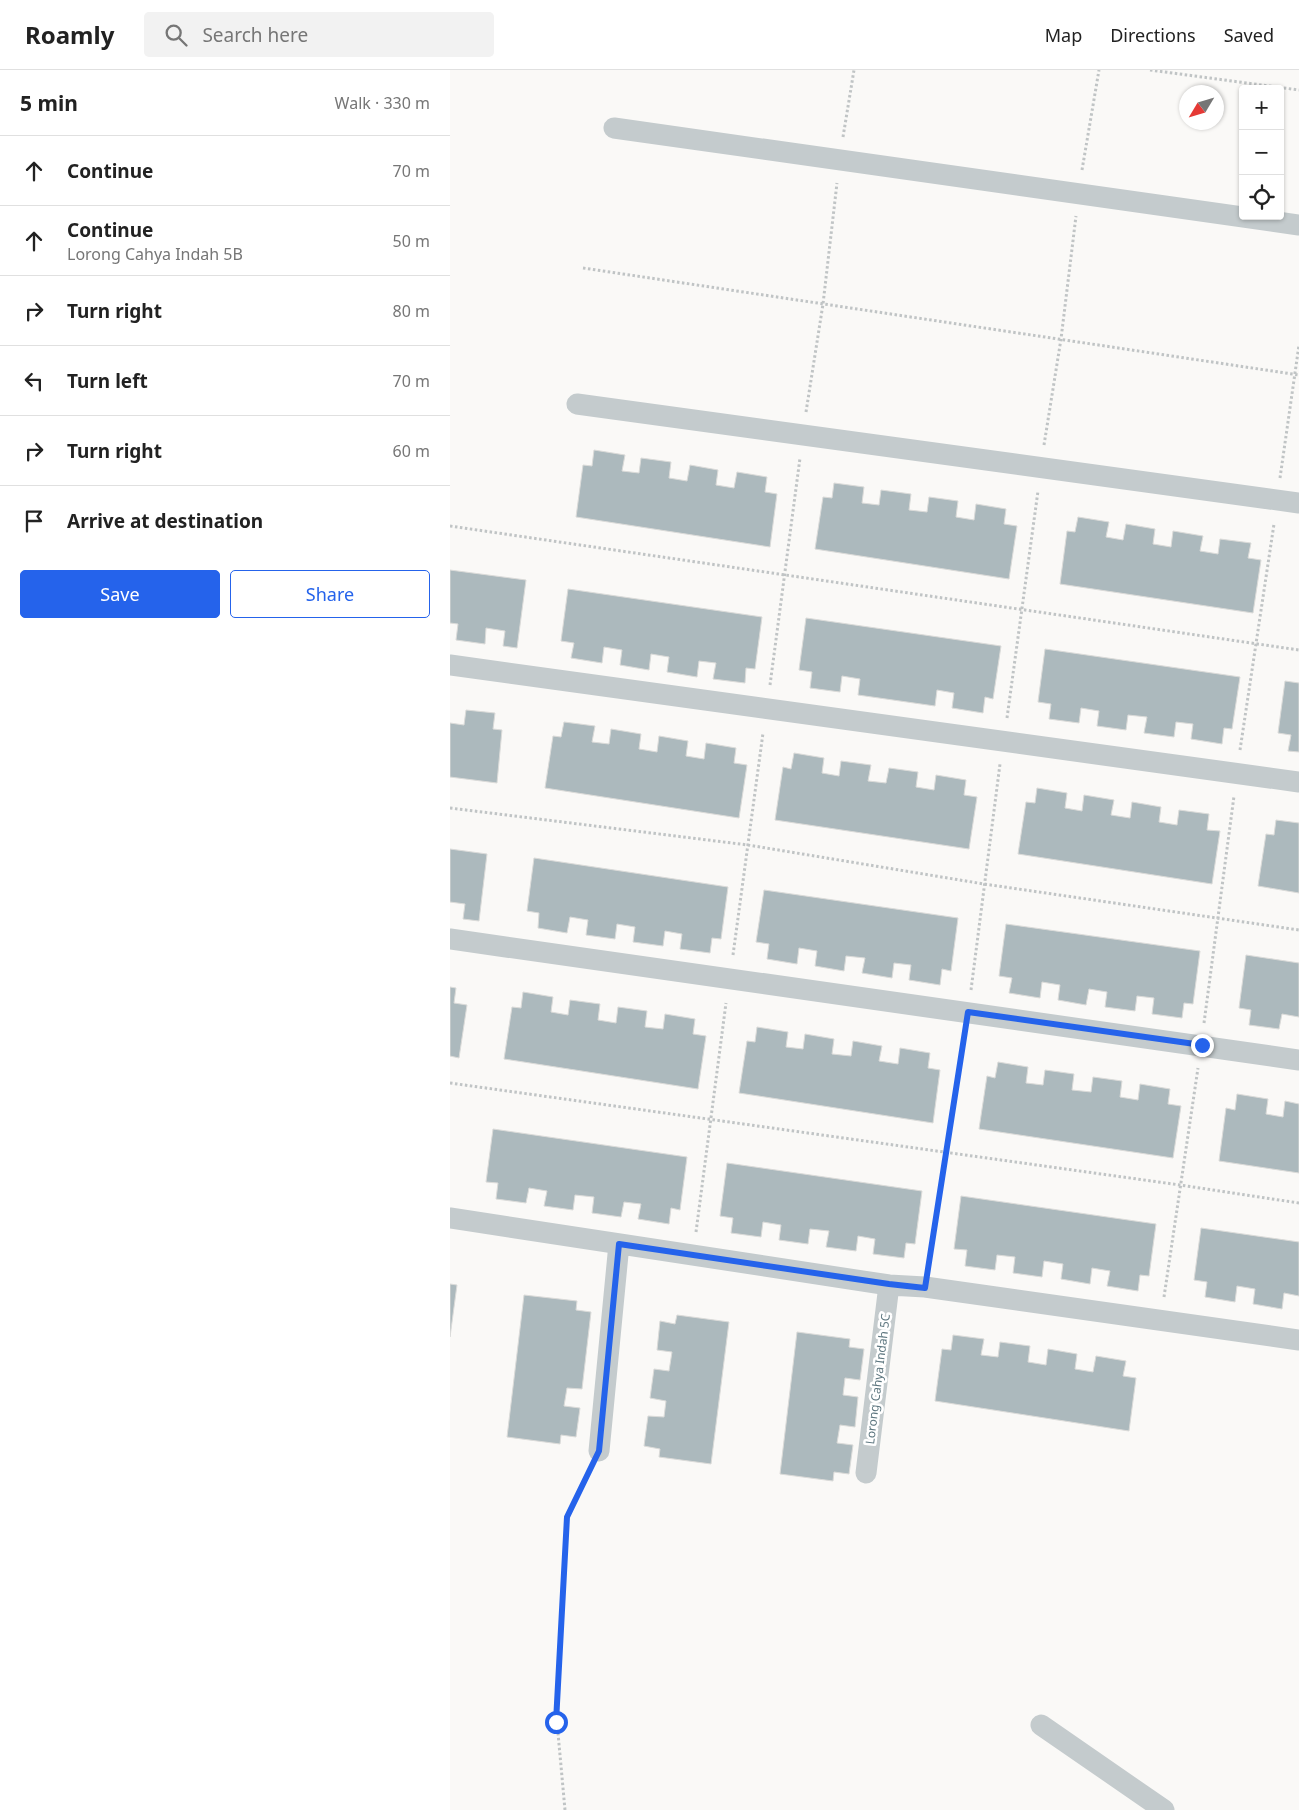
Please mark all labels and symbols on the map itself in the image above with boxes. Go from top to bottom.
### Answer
north arrow [1179,85,1224,130]
route end [1191,1034,1214,1057]
street label: Lorong Cahya Indah 5C [861,1312,894,1445]
route start [545,1711,568,1734]

